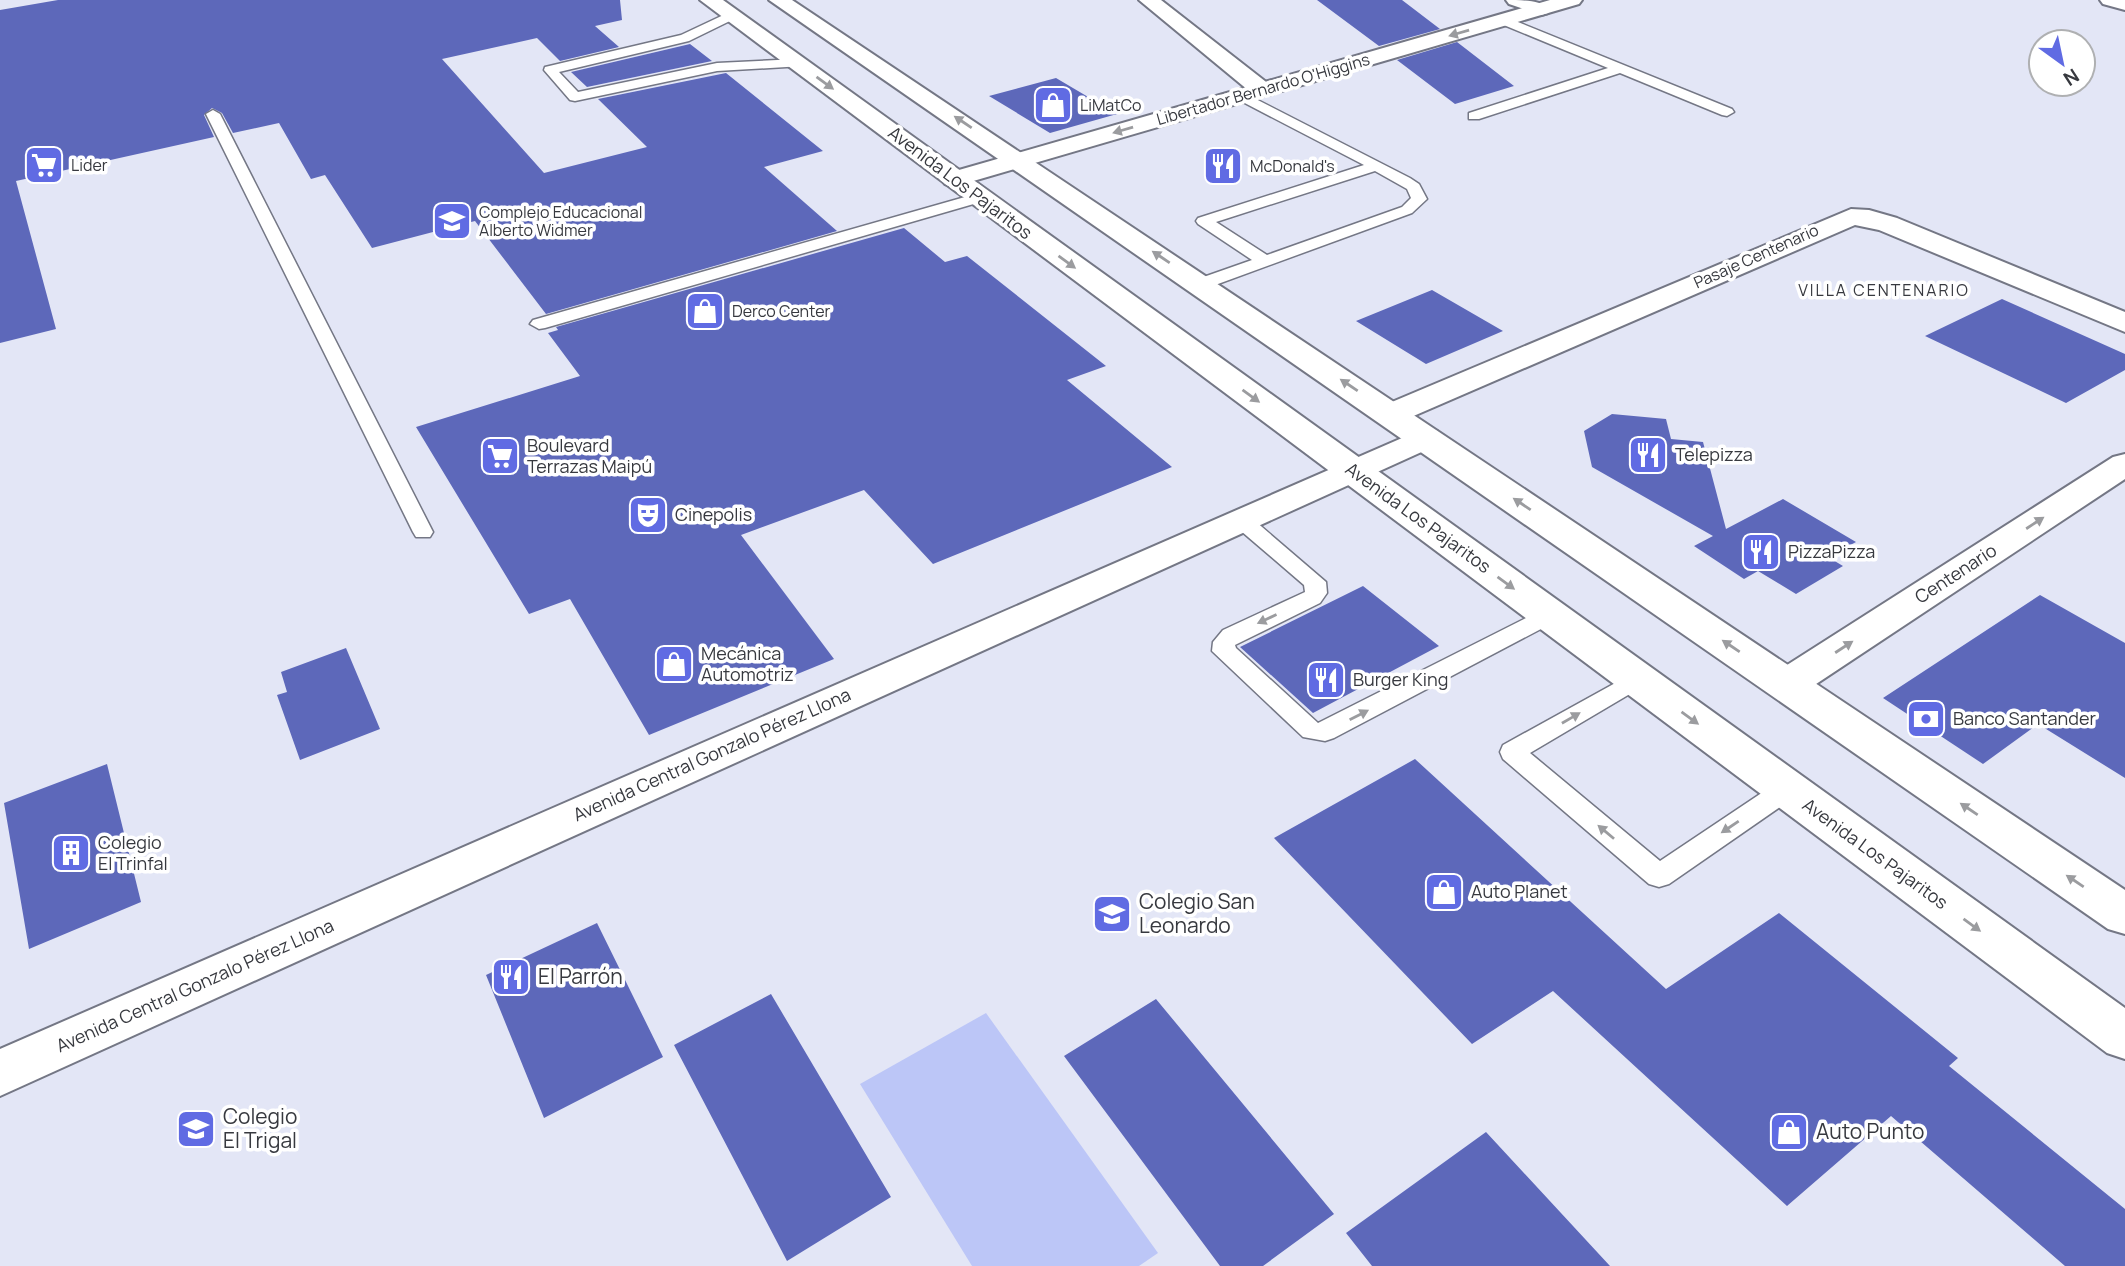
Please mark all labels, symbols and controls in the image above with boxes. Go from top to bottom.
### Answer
one-way arrow [1449,28,1470,38]
north arrow [2027,28,2097,98]
street label: Libertador Bernardo O'Higgins [1154,48,1372,130]
text: N [2058,63,2084,92]
one-way arrow [816,76,834,90]
shop icon: LiMatCo [1032,84,1074,126]
place label: LiMatCo [1080,94,1142,116]
one-way arrow [953,116,972,129]
street label: Avenida Los Pajaritos [884,120,1037,244]
one-way arrow [1112,125,1134,136]
supermarket icon: Lider [23,144,65,186]
restaurant icon: McDonald's [1202,145,1244,187]
place label: Lider [71,154,108,176]
place label: McDonald's [1250,155,1335,177]
school or university icon: Complejo Educacional Alberto Widmer [431,200,473,242]
place label: Complejo Educacional Alberto Widmer [479,201,642,241]
street label: Pasaje Centenario [1690,219,1822,293]
one-way arrow [1152,250,1170,264]
one-way arrow [1058,255,1076,269]
district label: VILLA CENTENARIO [1798,279,1970,301]
shop icon: Derco Center [684,290,726,332]
place label: Derco Center [732,300,830,322]
one-way arrow [1340,378,1358,392]
one-way arrow [1242,389,1260,403]
place label: Boulevard Terrazas Maipú [527,433,652,478]
restaurant icon: Telepizza [1627,434,1669,476]
supermarket icon: Boulevard Terrazas Maipú [479,435,521,477]
place label: Telepizza [1675,442,1753,466]
street label: Avenida Los Pajaritos [1341,456,1496,578]
theatre icon: Cinepolis [627,494,669,536]
one-way arrow [1513,498,1532,511]
place label: Cinepolis [675,502,752,526]
one-way arrow [2025,516,2044,529]
restaurant icon: PizzaPizza [1740,531,1782,573]
street label: Centenario [1910,538,2001,609]
place label: PizzaPizza [1788,539,1875,563]
one-way arrow [1497,576,1515,590]
one-way arrow [1256,614,1277,625]
one-way arrow [1721,640,1740,653]
one-way arrow [1835,640,1853,654]
place label: Mecánica Automotriz [701,641,794,686]
shop icon: Mecánica Automotriz [653,643,695,685]
restaurant icon: Burger King [1305,659,1347,701]
place label: Burger King [1353,667,1448,691]
street label: Avenida Central Gonzalo Pérez Llona [569,682,854,826]
bank icon: Banco Santander [1905,698,1947,740]
place label: Banco Santander [1953,706,2096,730]
one-way arrow [1349,709,1369,720]
one-way arrow [1680,711,1699,725]
one-way arrow [1561,712,1581,724]
street label: Avenida Los Pajaritos [1798,792,1953,914]
one-way arrow [1960,802,1978,816]
one-way arrow [1721,820,1739,834]
one-way arrow [1598,824,1616,839]
place label: Colegio El Trinfal [98,830,168,875]
building icon: Colegio El Trinfal [50,832,92,874]
shop icon: Auto Planet [1423,871,1465,913]
one-way arrow [2066,874,2084,888]
place label: Auto Planet [1471,879,1568,903]
place label: Colegio San Leonardo [1139,887,1255,939]
school or university icon: Colegio San Leonardo [1091,893,1133,935]
street label: Avenida Central Gonzalo Pérez Llona [52,913,337,1057]
one-way arrow [1963,918,1981,932]
restaurant icon: El Parrón [490,956,532,998]
place label: El Parrón [538,962,623,990]
place label: Colegio El Trigal [223,1102,297,1154]
school or university icon: Colegio El Trigal [175,1108,217,1150]
shop icon: Auto Punto [1768,1111,1810,1153]
place label: Auto Punto [1816,1117,1924,1145]

